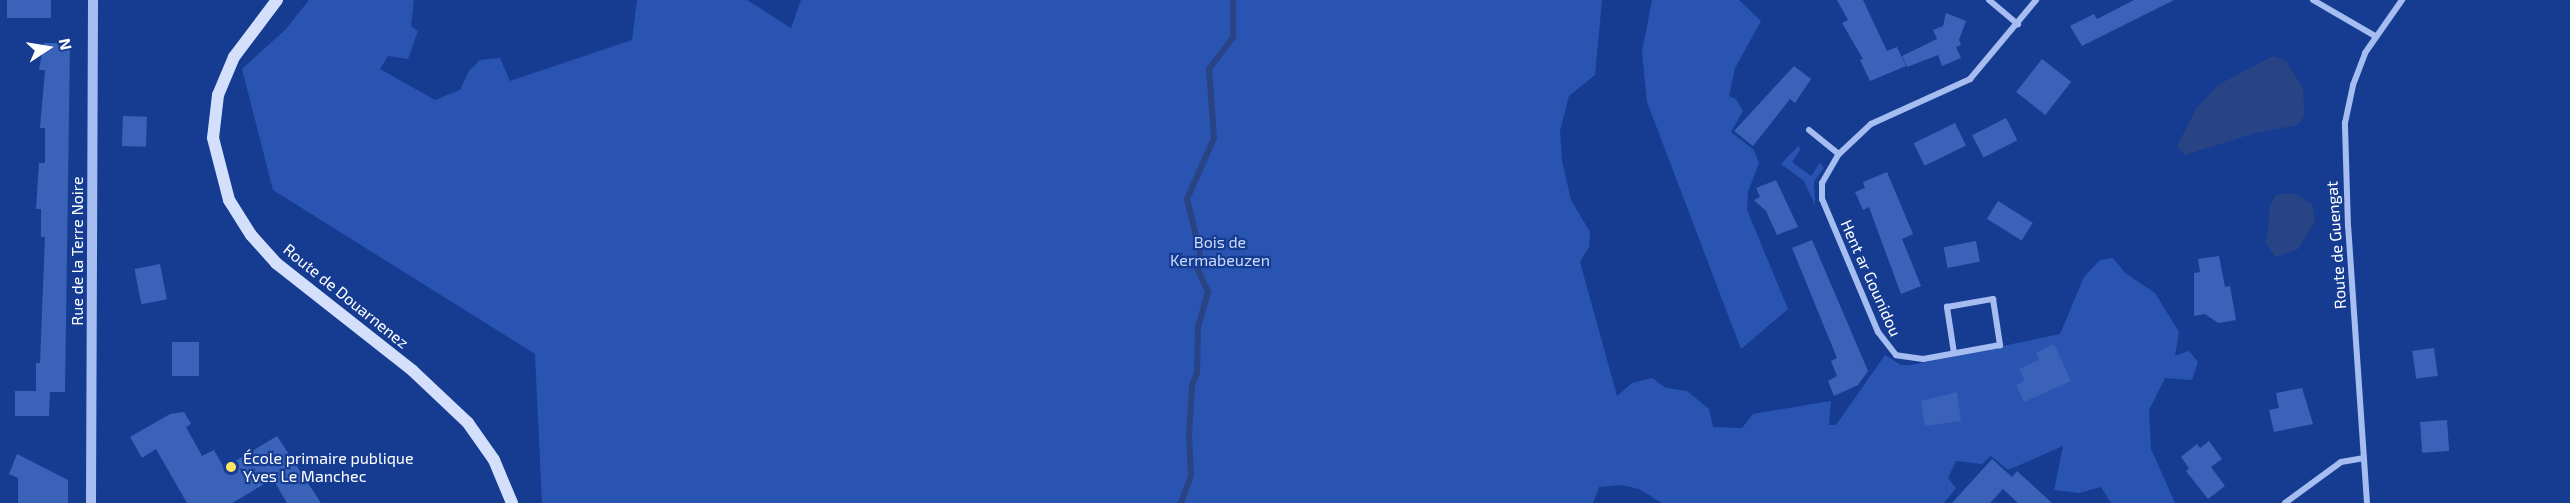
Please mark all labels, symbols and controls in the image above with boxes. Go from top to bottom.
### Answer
north arrow [18,18,78,78]
text: N [56,37,77,52]
street label: Rue de la Terre Noire [67,176,87,326]
street label: Route de Guengat [2322,180,2350,310]
street label: Hent ar Gounidou [1837,217,1905,339]
park label: Bois de Kermabeuzen [1170,232,1270,270]
street label: Route de Douarnenez [280,240,412,352]
place label: École primaire publique Yves Le Manchec [243,448,414,486]
marker: École primaire publique Yves Le Manchec [224,460,238,474]

